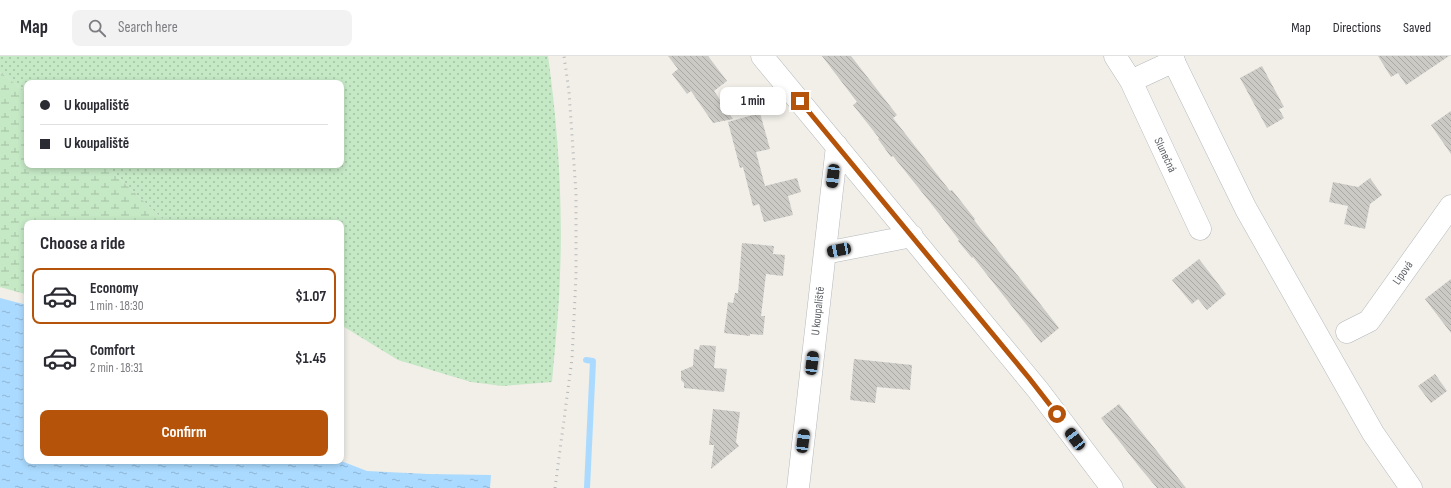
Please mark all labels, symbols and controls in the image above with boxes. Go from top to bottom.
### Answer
search box [72,10,352,46]
text: Map [20,16,48,39]
icon: search [86,17,108,39]
text: Search here [118,18,178,37]
text: Map [1291,19,1311,36]
text: Directions [1333,19,1381,36]
text: Saved [1403,19,1431,36]
callout: 1 min [720,87,786,115]
route end [791,92,809,110]
text: 1 min [741,93,765,109]
text: U koupaliště [64,96,129,115]
text: U koupaliště [64,134,129,153]
street label: Slunečná [1150,135,1180,175]
car [826,163,840,189]
text: Choose a ride [40,233,125,254]
car [826,242,852,258]
street label: Lipová [1390,258,1417,288]
icon: car [42,278,78,314]
text: Economy [90,279,139,298]
street label: U koupaliště [808,286,828,336]
text: $1.07 [295,287,326,306]
text: 1 min · 18:30 [90,298,144,314]
icon: car [42,340,78,376]
text: Comfort [90,341,135,360]
text: $1.45 [295,349,326,368]
car [805,350,819,376]
text: 2 min · 18:31 [90,360,143,376]
route start [1048,405,1066,423]
button: Confirm [40,410,328,456]
car [1063,426,1087,452]
car [796,428,810,454]

